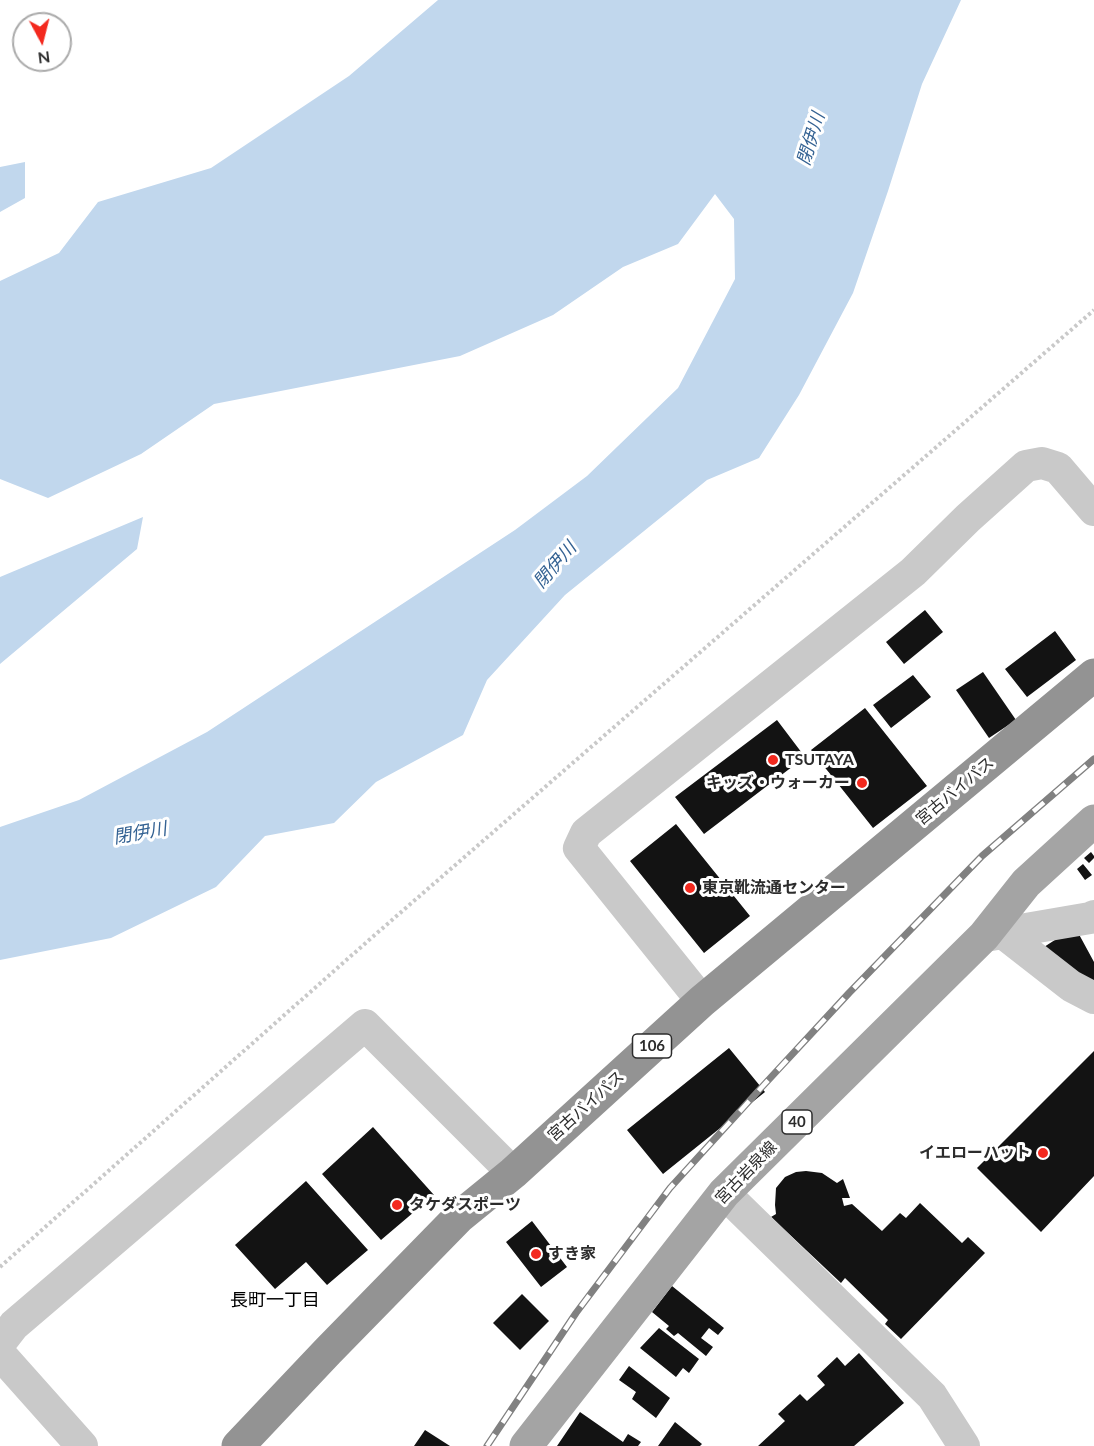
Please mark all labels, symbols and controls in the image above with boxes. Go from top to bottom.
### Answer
north arrow [12,12,72,72]
text: N [37,48,51,69]
water label: 閉伊川 [793,110,829,168]
water label: 閉伊川 [529,538,581,592]
place label: TSUTAYA [785,750,854,770]
marker: TSUTAYA [766,753,780,767]
street label: 宮古バイパス [912,753,998,829]
place label: キッズ・ウォーカー [706,773,850,793]
marker: キッズ・ウォーカー [855,776,869,790]
water label: 閉伊川 [112,818,168,848]
place label: 東京靴流通センター [702,878,846,898]
marker: 東京靴流通センター [683,881,697,895]
road number: 106 [632,1034,672,1058]
street label: 宮古バイパス [544,1067,628,1145]
road number: 40 [782,1110,812,1134]
street label: 宮古岩泉線 [711,1138,781,1208]
place label: イエローハット [919,1143,1031,1163]
marker: イエローハット [1036,1146,1050,1160]
place label: タケダスポーツ [409,1195,521,1215]
marker: タケダスポーツ [390,1198,404,1212]
place label: すき家 [548,1244,596,1264]
marker: すき家 [529,1247,543,1261]
district label: 長町一丁目 [230,1289,320,1311]

